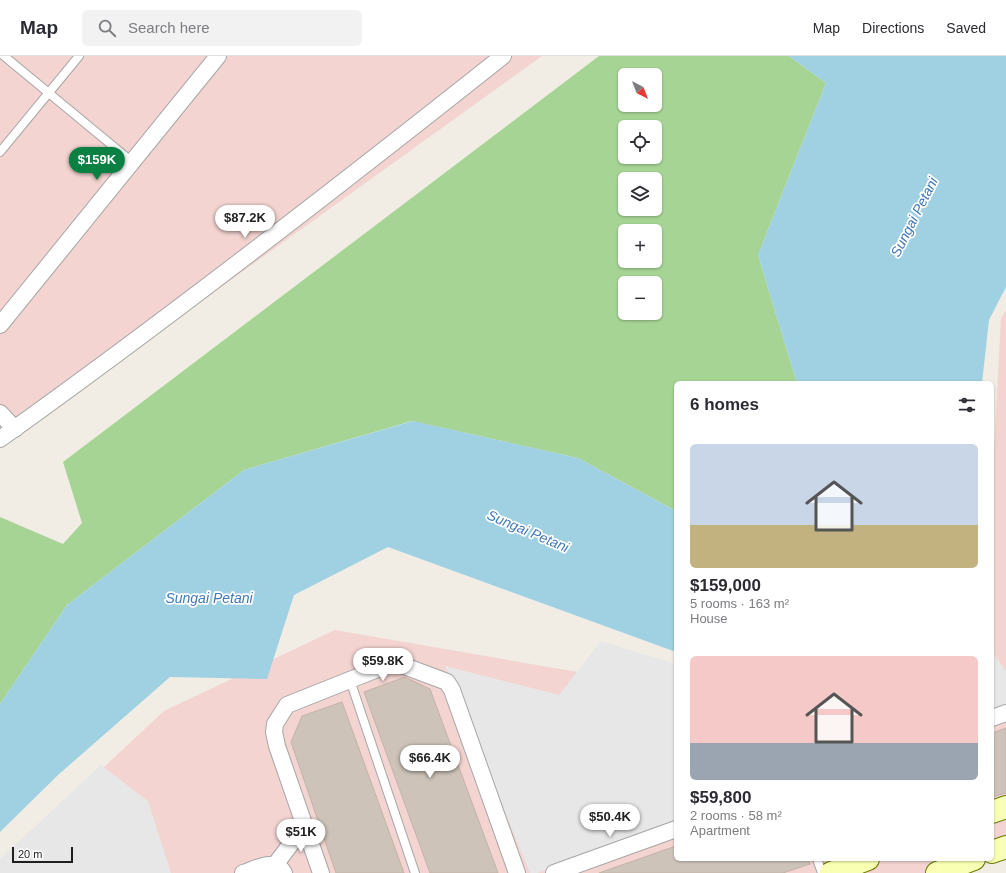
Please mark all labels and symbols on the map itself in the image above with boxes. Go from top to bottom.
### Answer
north arrow [618,68,662,112]
pin: $159K [69,147,125,181]
water label: Sungai Petani [887,174,941,259]
pin: $87.2K [212,205,278,239]
water label: Sungai Petani [485,507,572,556]
water label: Sungai Petani [165,590,253,606]
pin: $59.8K [350,648,416,682]
pin: $66.4K [397,745,463,779]
pin: $50.4K [577,804,643,838]
pin: $51K [277,819,325,853]
scale bar [12,845,73,864]

